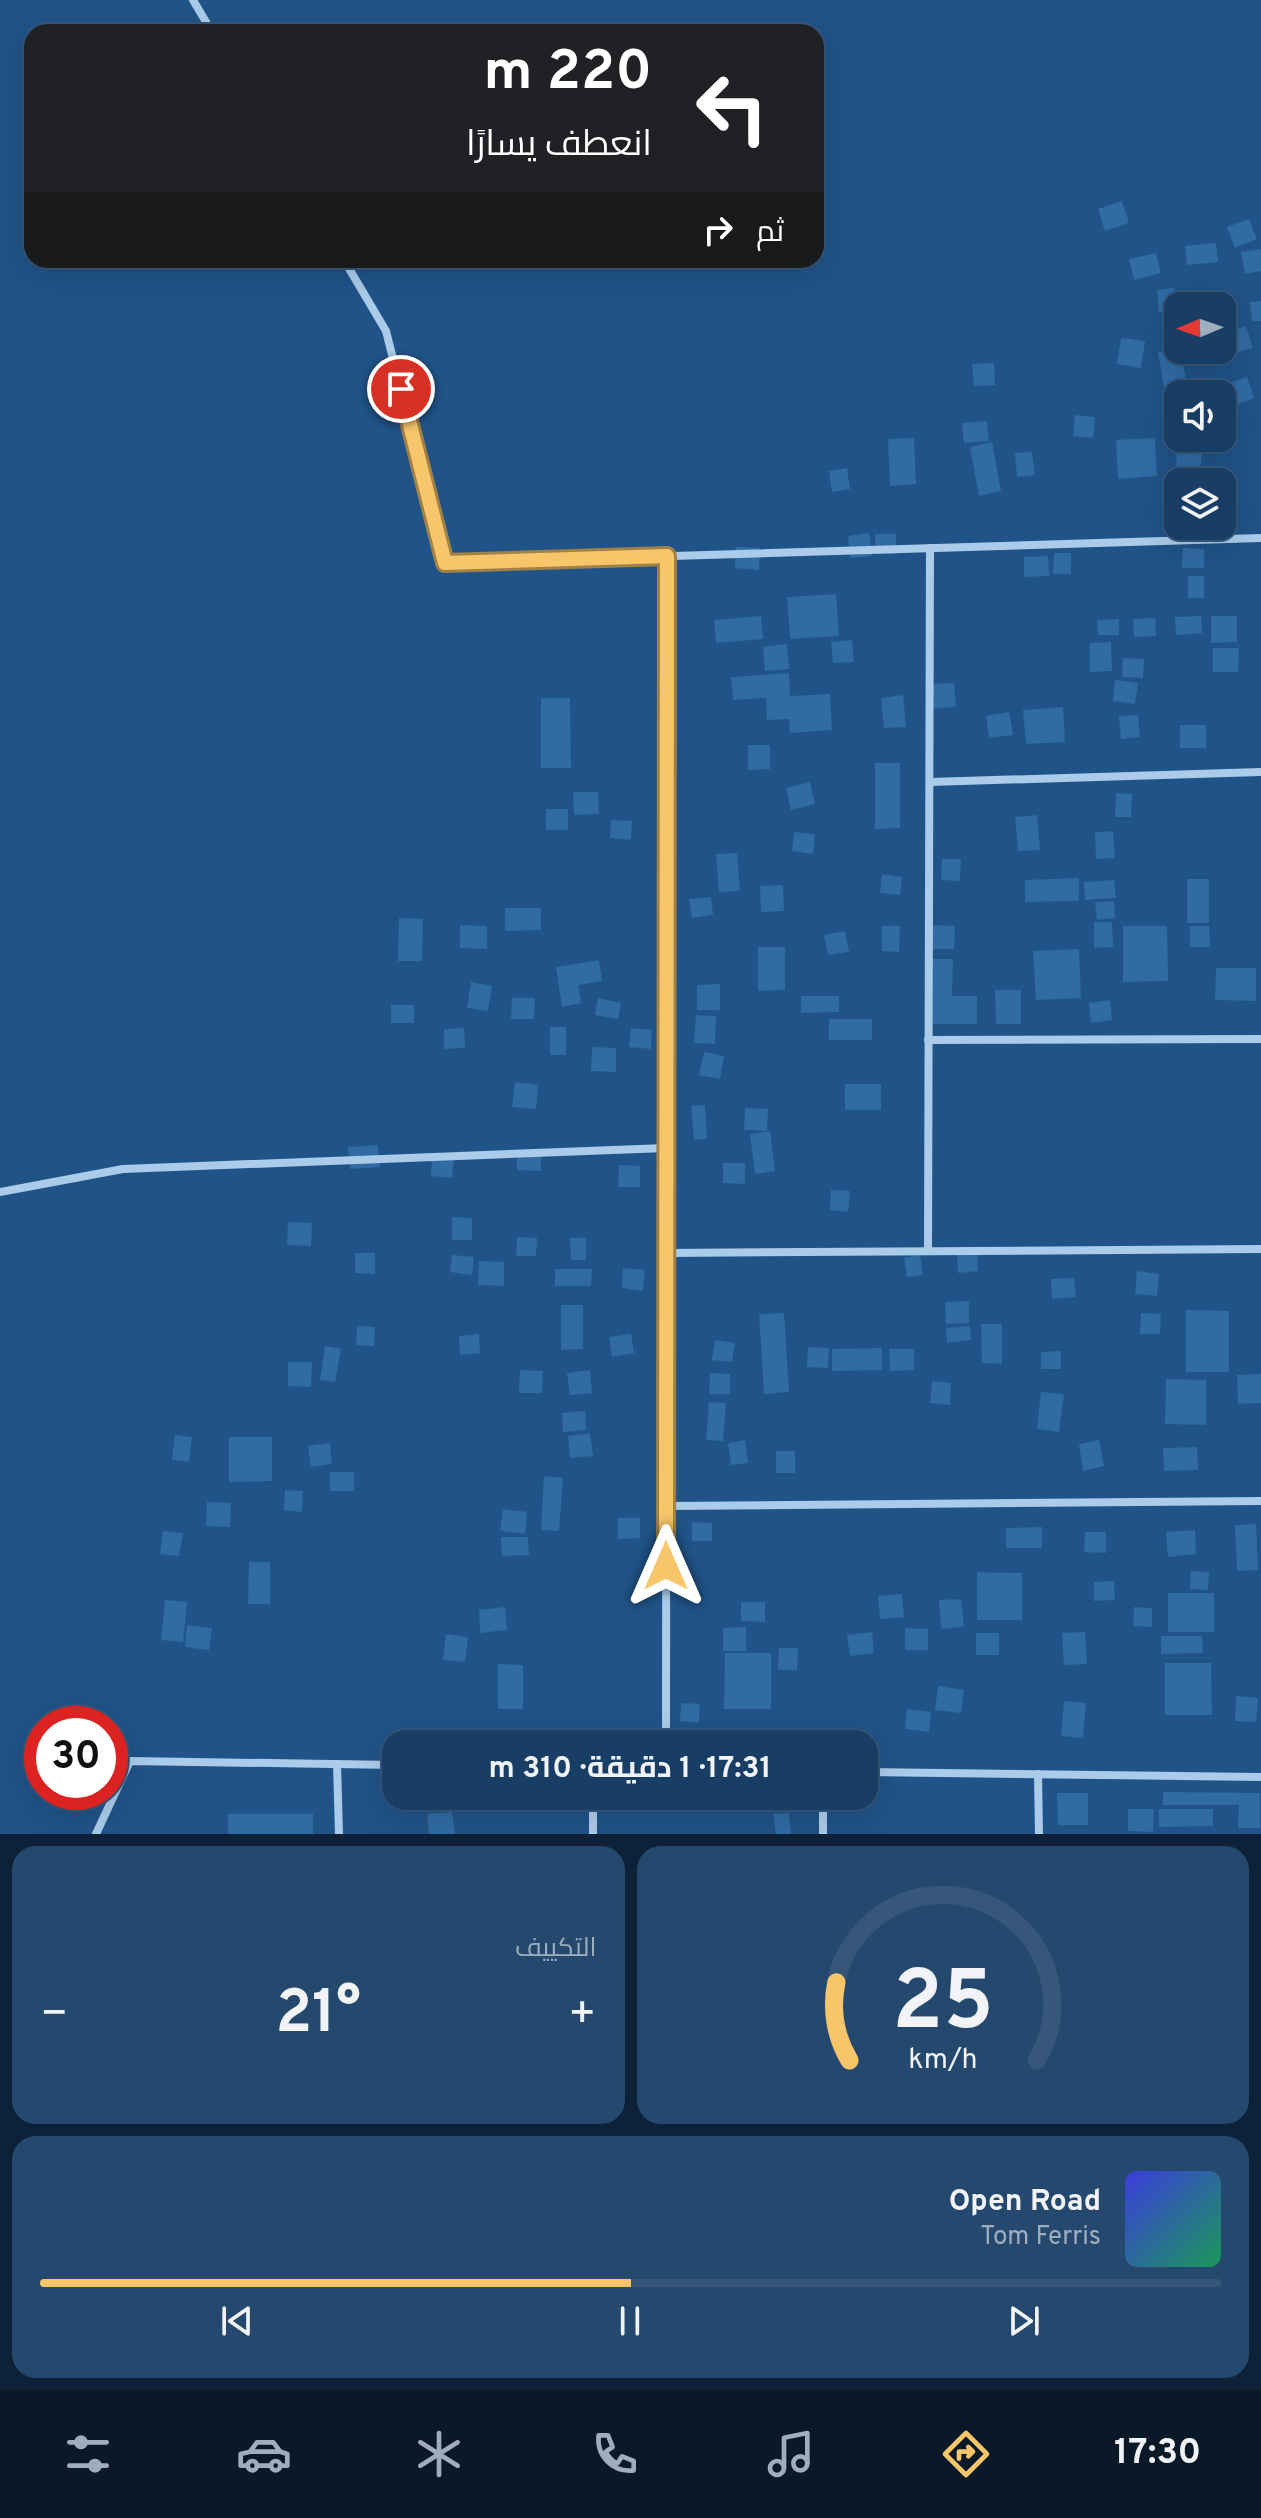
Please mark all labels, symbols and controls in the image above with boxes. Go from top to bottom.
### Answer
text: 220 m [484,39,652,109]
icon: left [680,56,784,160]
text: انعطف يسارًا [466,123,652,169]
icon: right [696,208,740,252]
text: ثم [756,215,784,252]
north arrow [1164,292,1236,364]
map controls [1164,292,1236,540]
pin [367,355,435,423]
icon: arrive [379,367,423,411]
button: sound [1164,380,1236,452]
button: layers [1164,468,1236,540]
position arrow [624,1524,708,1608]
speed limit sign: 30 [24,1706,128,1810]
text: 17:31 · 1 دقيقة · 310 m [488,1751,772,1788]
text: التكييف [515,1933,597,1966]
text: 25 [892,1954,994,2059]
text: 21° [275,1978,361,2054]
text: − [40,1988,68,2044]
text: + [568,1988,597,2044]
text: km/h [908,2043,977,2079]
text: Open Road [949,2184,1101,2221]
text: Tom Ferris [980,2221,1101,2254]
icon: previous [215,2299,259,2343]
icon: pause [608,2299,652,2343]
icon: next [1002,2299,1046,2343]
icon: filters [60,2426,116,2482]
icon: car [236,2426,292,2482]
icon: climate [411,2426,467,2482]
icon: phone [587,2426,643,2482]
icon: music [763,2426,819,2482]
icon: directions [938,2426,994,2482]
text: 17:30 [1114,2431,1201,2477]

